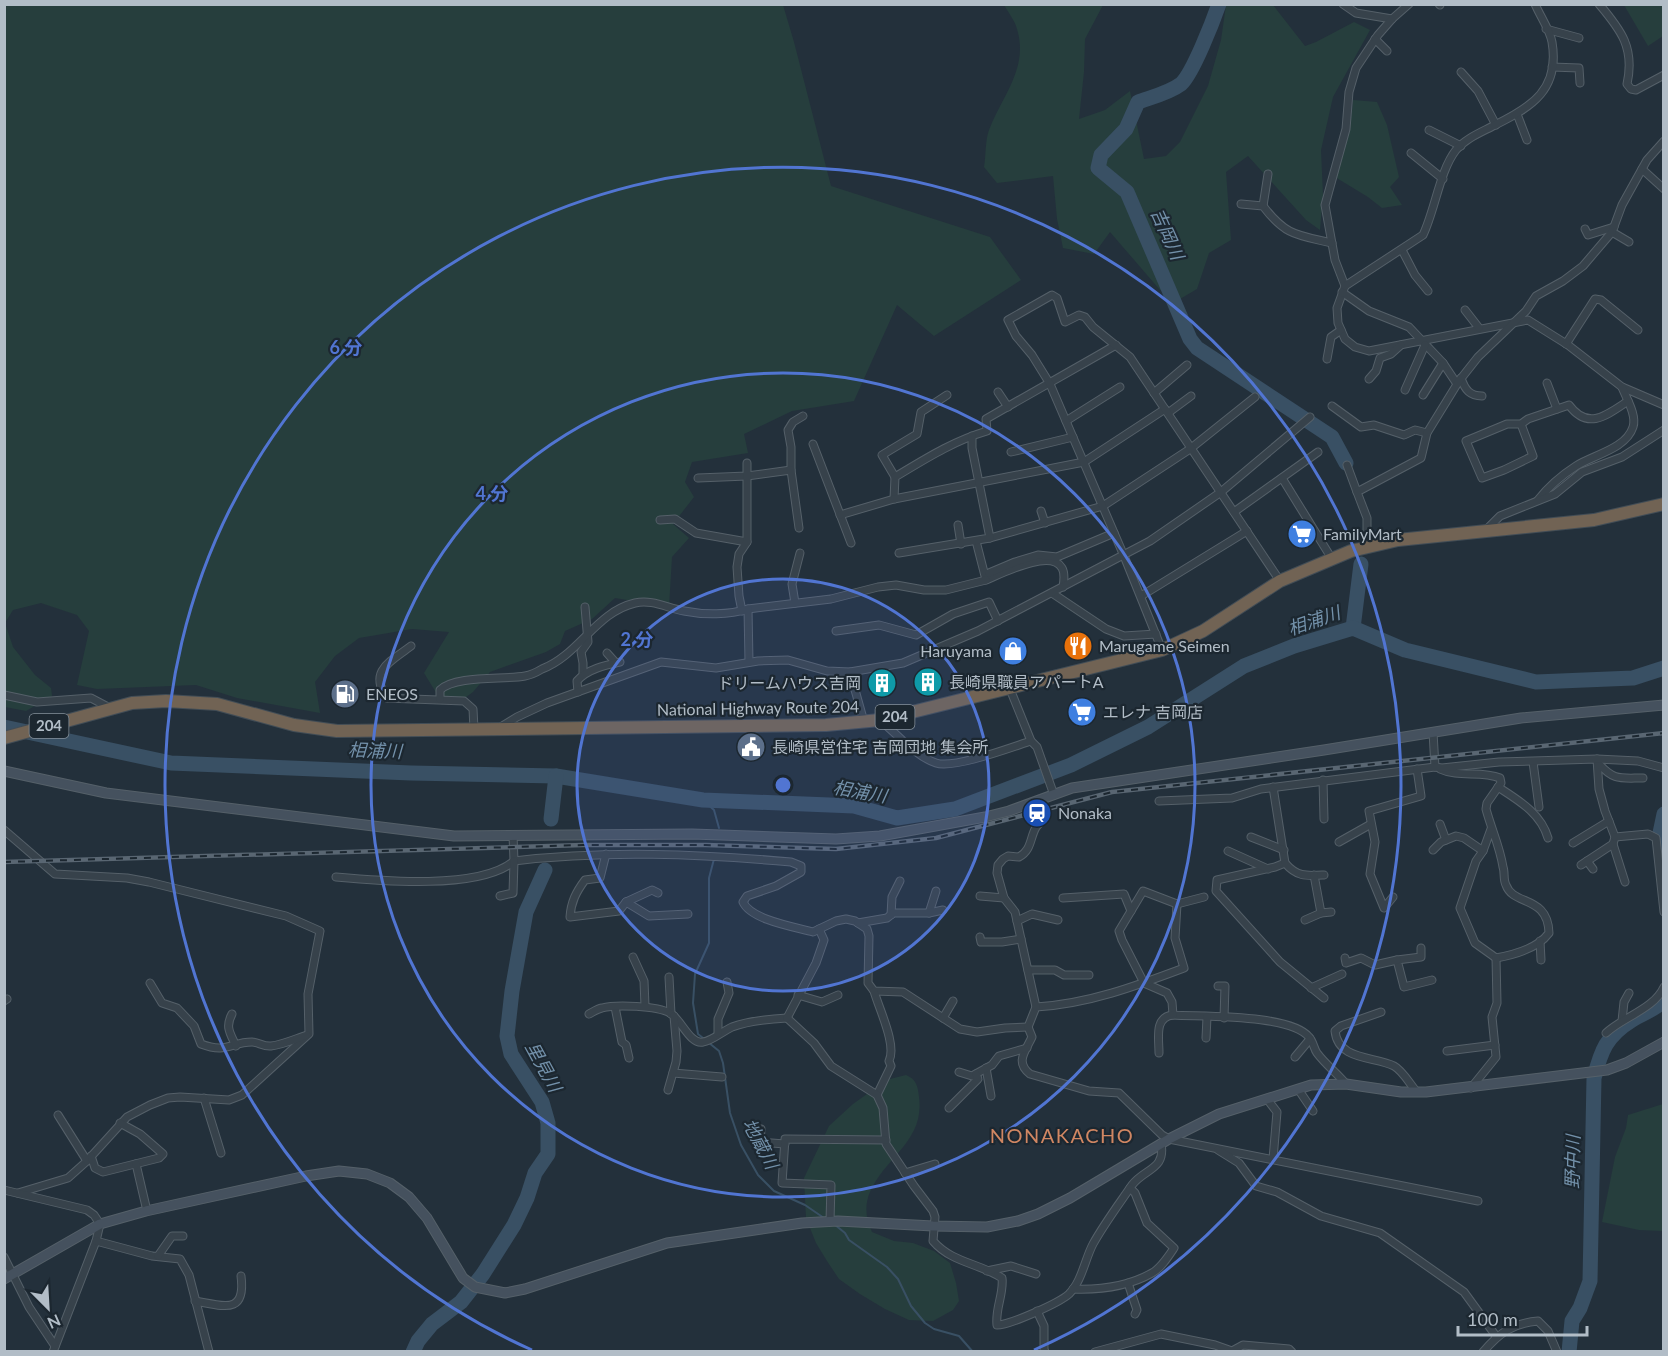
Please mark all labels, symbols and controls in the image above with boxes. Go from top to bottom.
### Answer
water label: 吉岡川 [1147,204,1190,265]
text: 6 分 [330,336,362,358]
text: 4 分 [476,482,508,504]
supermarket icon: FamilyMart [1286,518,1318,550]
place label: FamilyMart [1323,524,1402,543]
water label: 相浦川 [1285,600,1345,639]
text: 2 分 [621,628,653,650]
restaurant icon: Marugame Seimen [1062,630,1094,662]
shop icon: Haruyama [997,635,1029,667]
place label: Marugame Seimen [1099,636,1230,655]
place label: Haruyama [920,641,992,660]
building icon: 長崎県職員アパートA [912,666,944,698]
building icon: ドリームハウス吉岡 [866,667,898,699]
place label: 長崎県職員アパートA [949,672,1104,691]
place label: ドリームハウス吉岡 [717,673,861,692]
fuel station icon: ENEOS [329,678,361,710]
place label: ENEOS [366,684,418,703]
street label: National Highway Route 204 [657,696,859,719]
supermarket icon: エレナ 吉岡店 [1066,696,1098,728]
place label: エレナ 吉岡店 [1103,702,1203,721]
road number: 204 [876,705,914,729]
road number: 204 [29,714,68,738]
public building icon: 長崎県営住宅 吉岡団地 集会所 [735,731,767,763]
place label: 長崎県営住宅 吉岡団地 集会所 [772,737,988,756]
water label: 相浦川 [348,738,404,762]
centre of rings [773,775,793,795]
water label: 相浦川 [832,775,891,807]
station icon: Nonaka [1021,797,1053,829]
place label: Nonaka [1058,803,1112,822]
water label: 里見川 [521,1038,568,1097]
water label: 地蔵川 [738,1115,784,1174]
district label: NONAKACHO [990,1123,1134,1147]
water label: 野中川 [1561,1133,1584,1189]
north arrow [18,1278,78,1338]
scale bar [1458,1299,1587,1337]
text: 100 m [1467,1308,1518,1330]
text: N [45,1311,64,1333]

